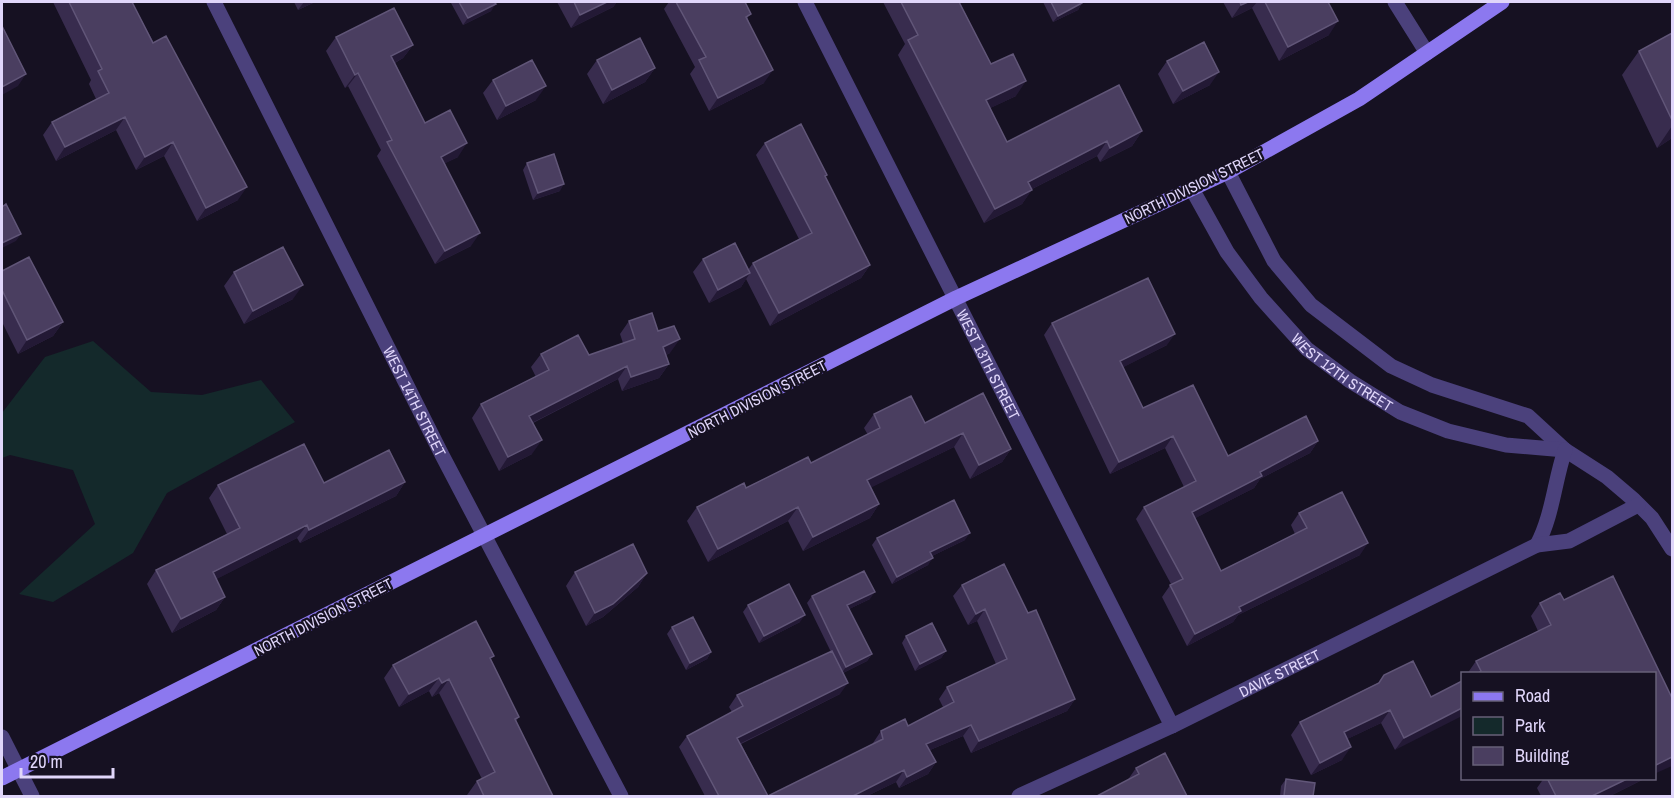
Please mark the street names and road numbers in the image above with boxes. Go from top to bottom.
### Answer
street label: NORTH DIVISION STREET [1121,143,1268,229]
street label: WEST 13TH STREET [952,305,1025,423]
street label: WEST 12TH STREET [1287,328,1397,416]
street label: WEST 14TH STREET [378,343,452,460]
street label: NORTH DIVISION STREET [684,355,830,443]
street label: NORTH DIVISION STREET [250,573,396,661]
street label: DAVIE STREET [1235,644,1324,702]

